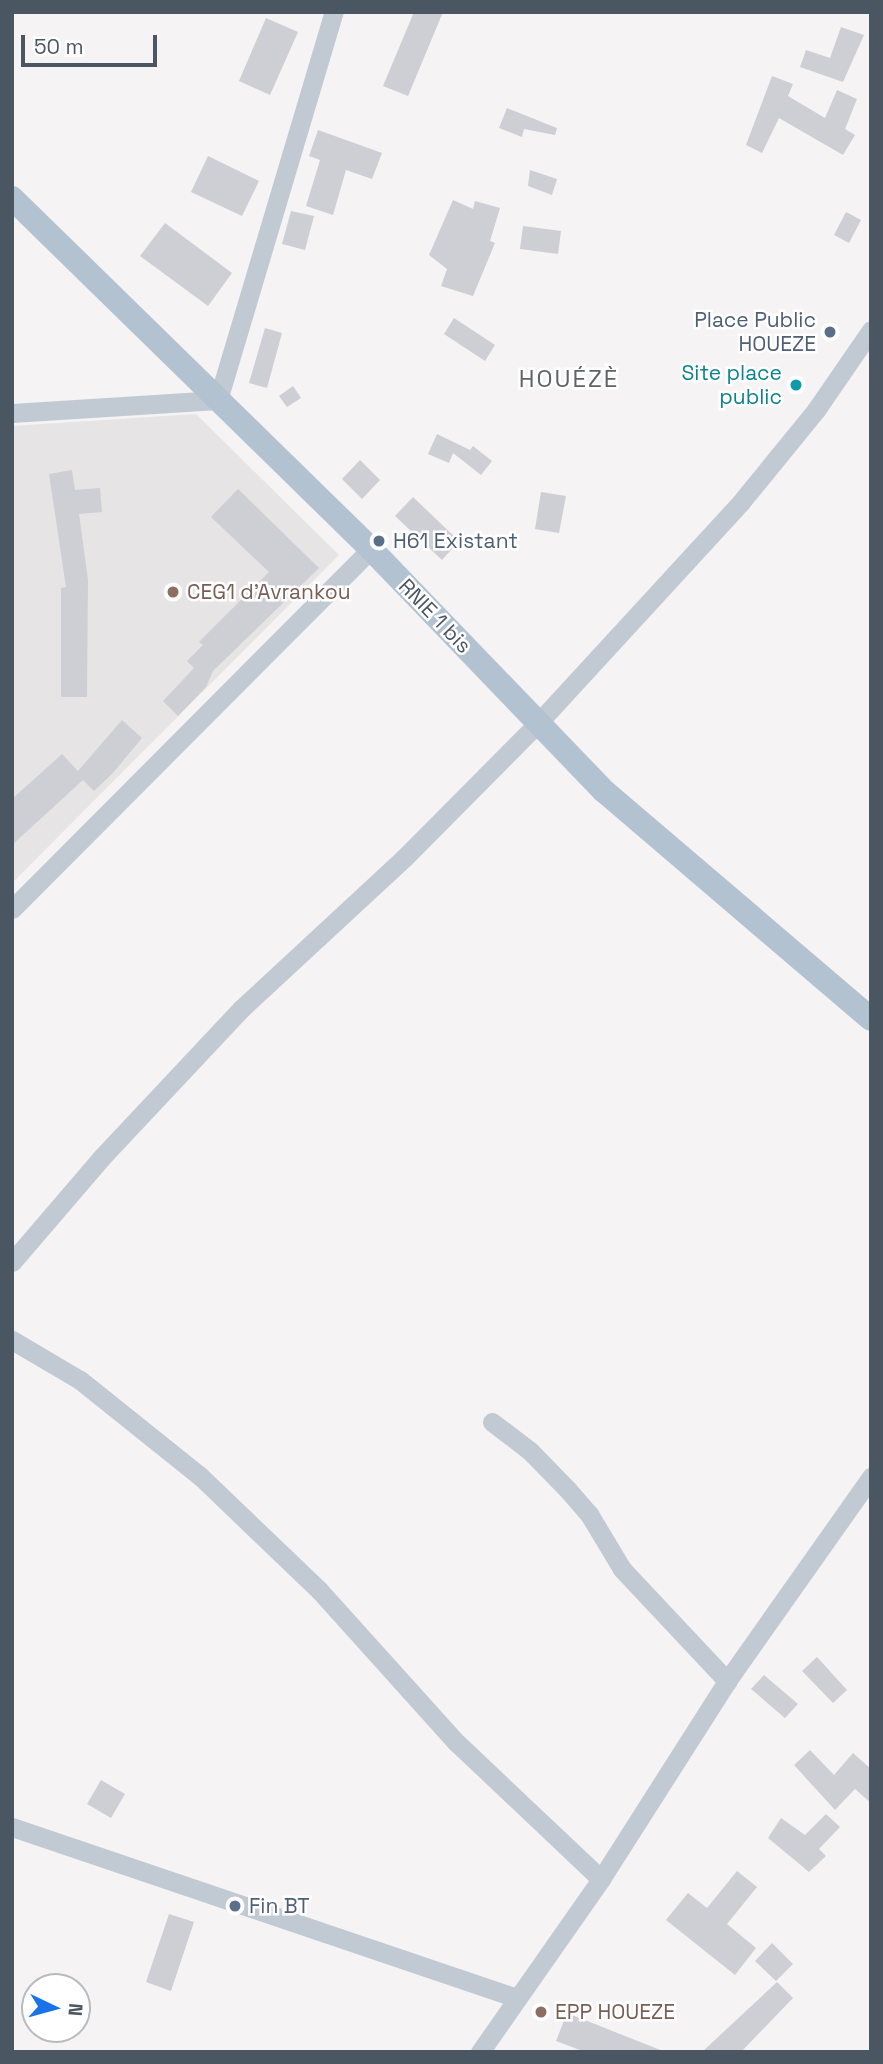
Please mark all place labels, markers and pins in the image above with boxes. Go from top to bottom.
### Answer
place label: Place Public HOUEZE [694,307,816,357]
marker: Place Public HOUEZE [822,324,838,340]
place label: Site place public [681,360,782,410]
marker: Site place public [788,377,804,393]
place label: H61 Existant [393,528,518,554]
marker: H61 Existant [371,533,387,549]
place label: CEG1 d'Avrankou [187,579,351,605]
marker: CEG1 d'Avrankou [165,584,181,600]
place label: Fin BT [249,1893,310,1919]
marker: Fin BT [227,1898,243,1914]
place label: EPP HOUEZE [555,1999,675,2025]
marker: EPP HOUEZE [533,2004,549,2020]

